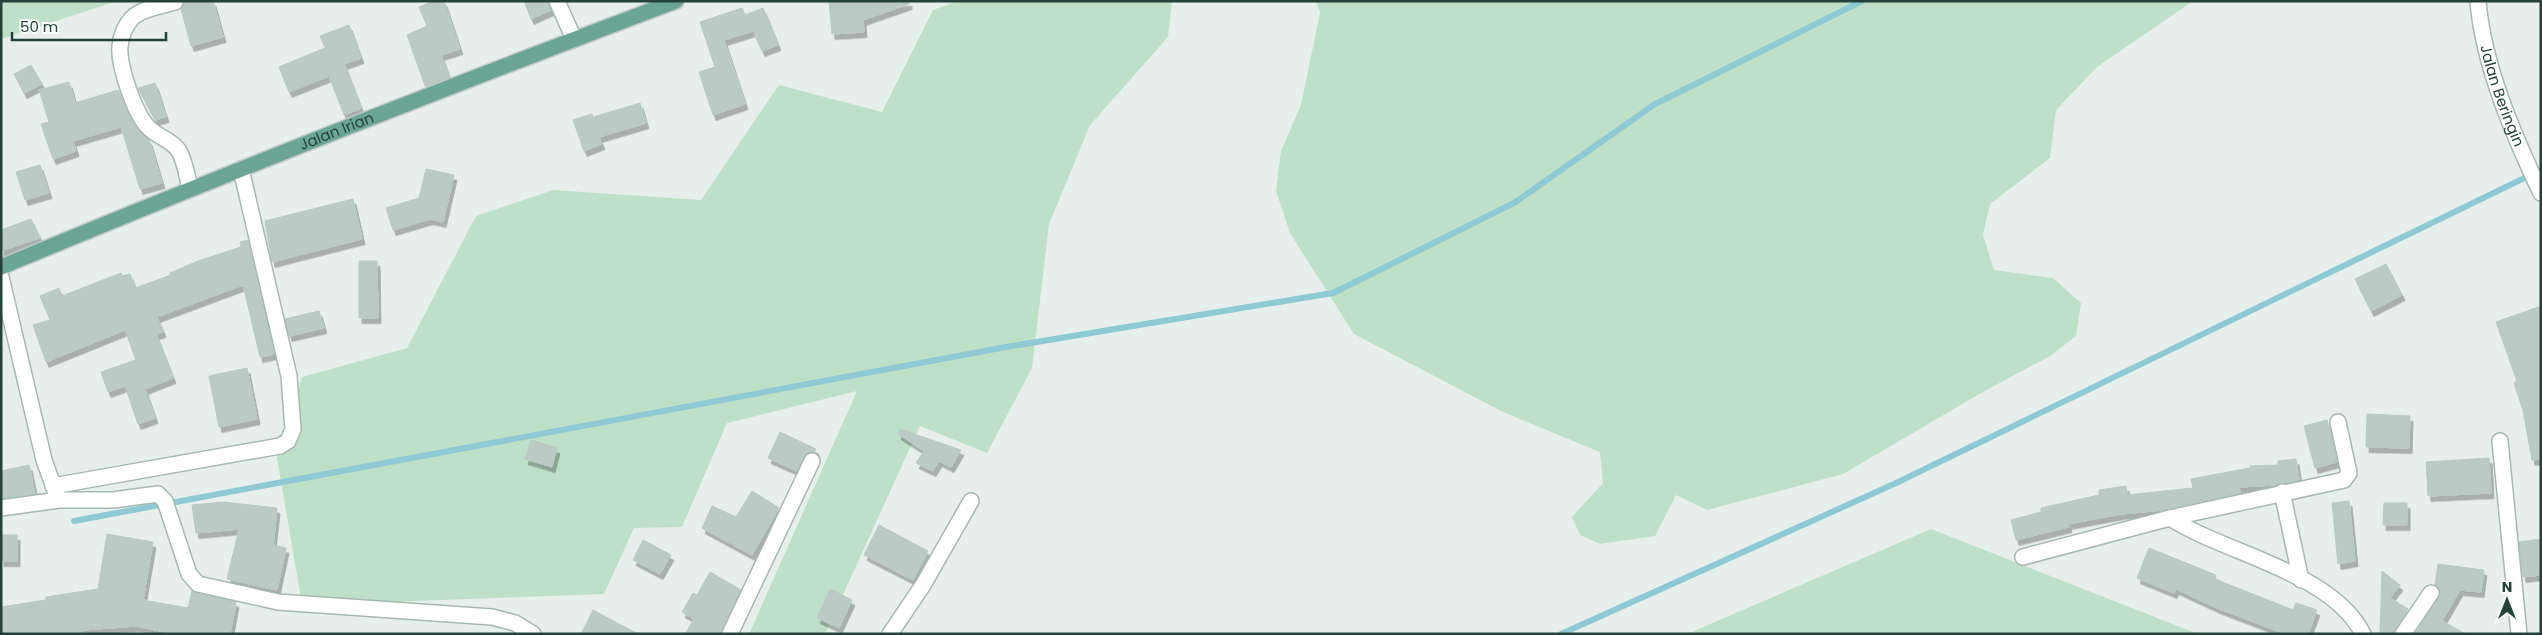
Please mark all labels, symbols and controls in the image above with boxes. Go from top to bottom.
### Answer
scale bar [12,10,166,42]
text: 50 m [20,16,58,37]
street label: Jalan Beringin [2475,43,2530,150]
street label: Jalan Irian [296,107,377,155]
north arrow [2482,575,2532,625]
text: N [2502,577,2512,597]

